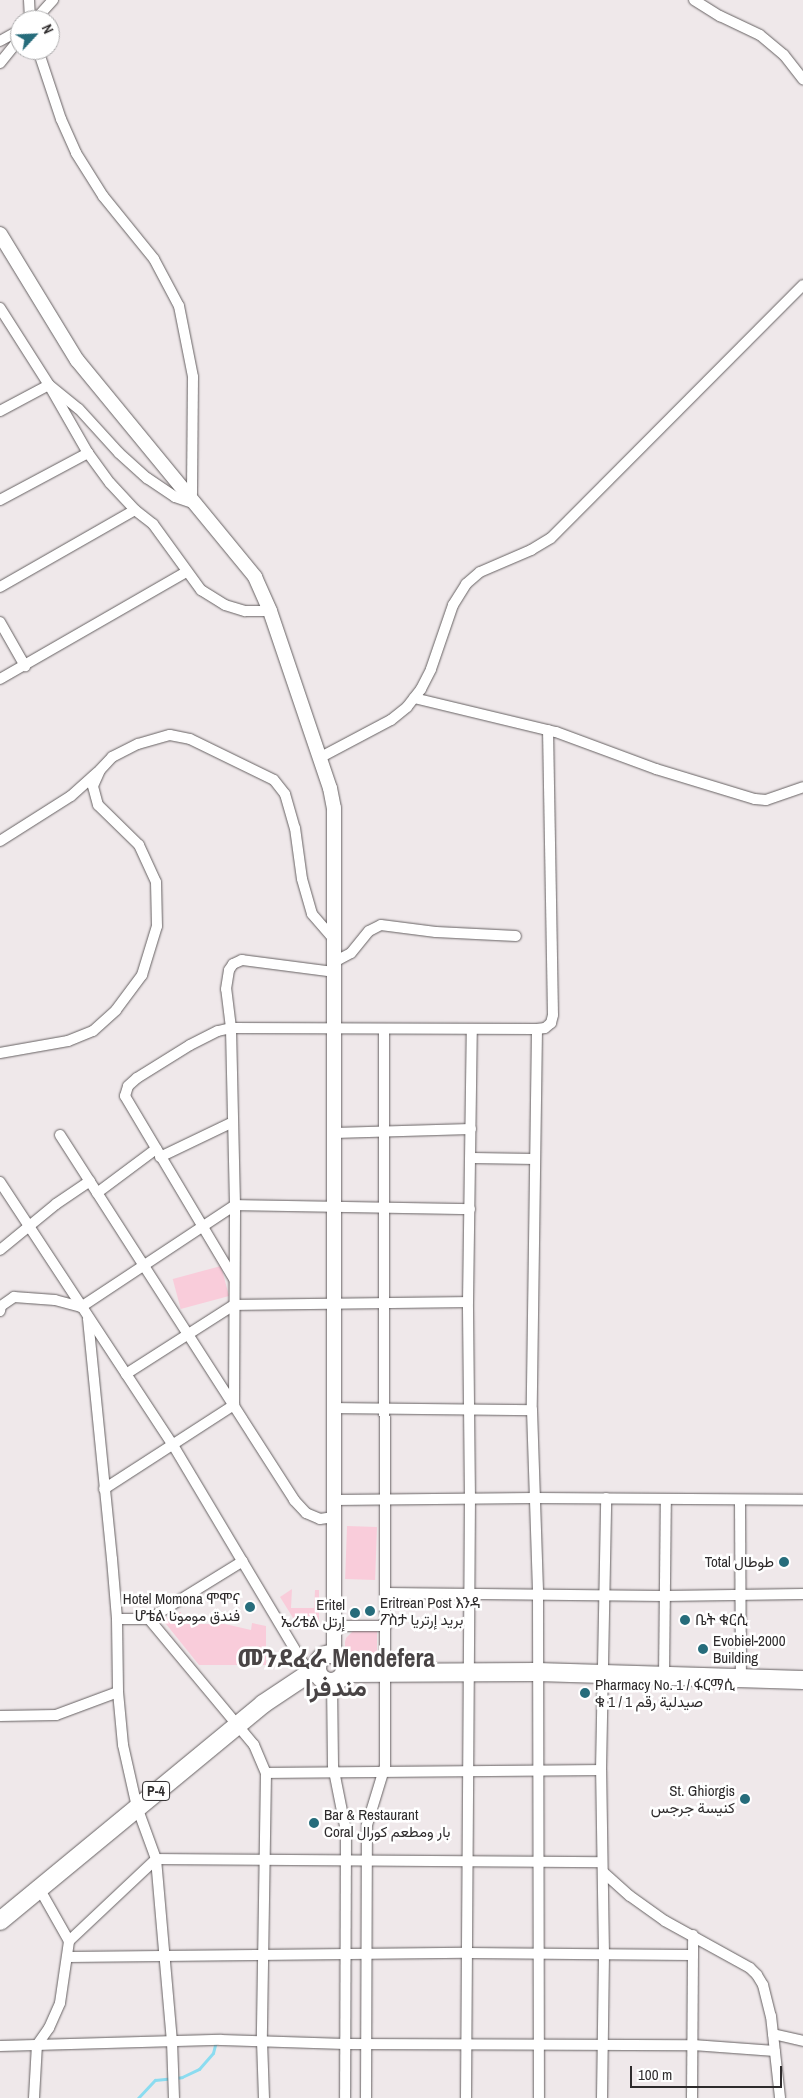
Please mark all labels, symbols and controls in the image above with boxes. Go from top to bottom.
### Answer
north arrow [10,10,60,60]
text: N [38,22,58,37]
place label: Total طوطال [705,1553,774,1571]
marker: Total طوطال [778,1556,790,1568]
place label: Hotel Momona ሞሞና ሆቴል فندق مومونا [123,1589,240,1624]
place label: Eritrean Post እንዳ ፖስታ بريد إرتريا [380,1593,481,1628]
place label: Eritel ኤሪቴል إرتل [281,1595,345,1630]
marker: Hotel Momona ሞሞና ሆቴል فندق مومونا [244,1601,256,1613]
marker: Eritrean Post እንዳ ፖስታ بريد إرتريا [364,1605,376,1617]
marker: Eritel ኤሪቴል إرتل [349,1607,361,1619]
place label: ቤት ቁርሲ [695,1611,748,1629]
marker: ቤት ቁርሲ [679,1614,691,1626]
place label: Evobiel-2000 Building [713,1631,785,1666]
marker: Evobiel-2000 Building [697,1643,709,1655]
district label: መንደፈራ Mendefera مندفرا [237,1644,435,1703]
place label: Pharmacy No. 1 / ፋርማሲ ቁ 1 / صيدلية رقم 1 [595,1675,735,1710]
marker: Pharmacy No. 1 / ፋርማሲ ቁ 1 / صيدلية رقم 1 [579,1687,591,1699]
road number: P-4 [141,1780,171,1802]
place label: St. Ghiorgis كنيسة جرجس [651,1781,735,1816]
marker: St. Ghiorgis كنيسة جرجس [739,1793,751,1805]
place label: Bar & Restaurant Coral بار ومطعم كورال [324,1805,451,1840]
marker: Bar & Restaurant Coral بار ومطعم كورال [308,1817,320,1829]
scale bar [633,2056,786,2088]
text: 100 m [638,2064,672,2085]

